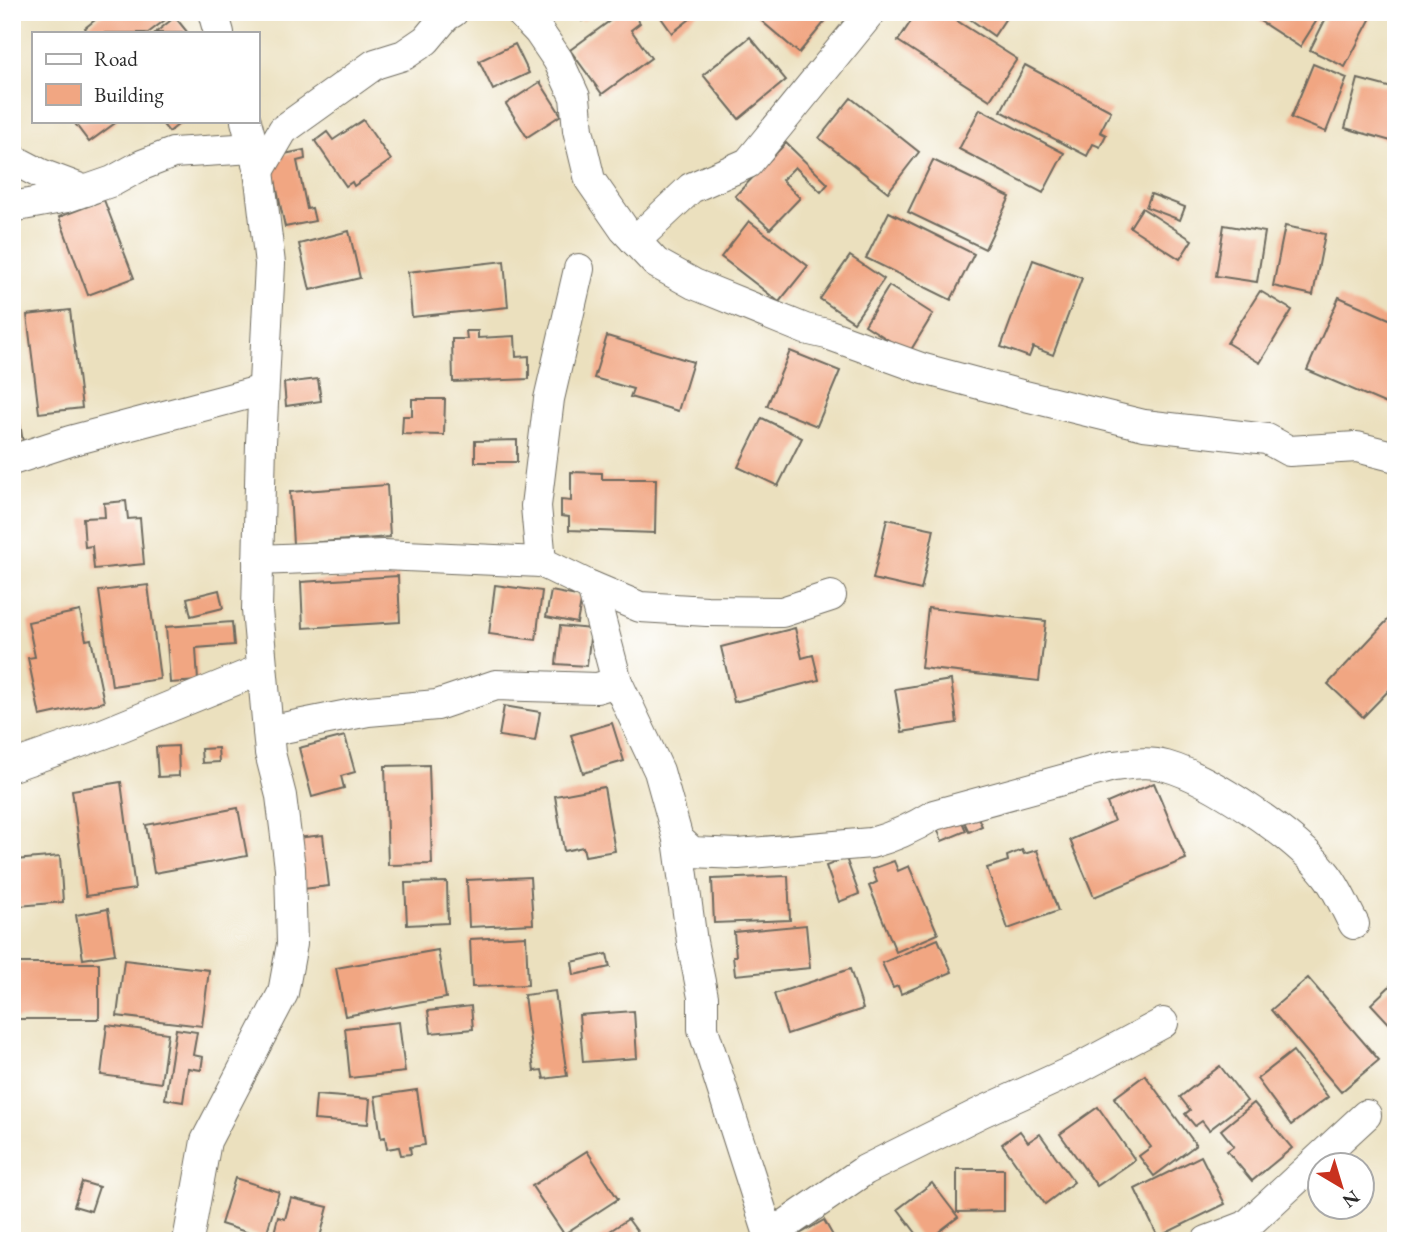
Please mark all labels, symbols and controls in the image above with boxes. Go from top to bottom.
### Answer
legend [32,32,259,122]
text: Road [94,45,138,72]
text: Building [94,81,164,108]
north arrow [1306,1152,1376,1222]
text: N [1337,1184,1365,1214]

